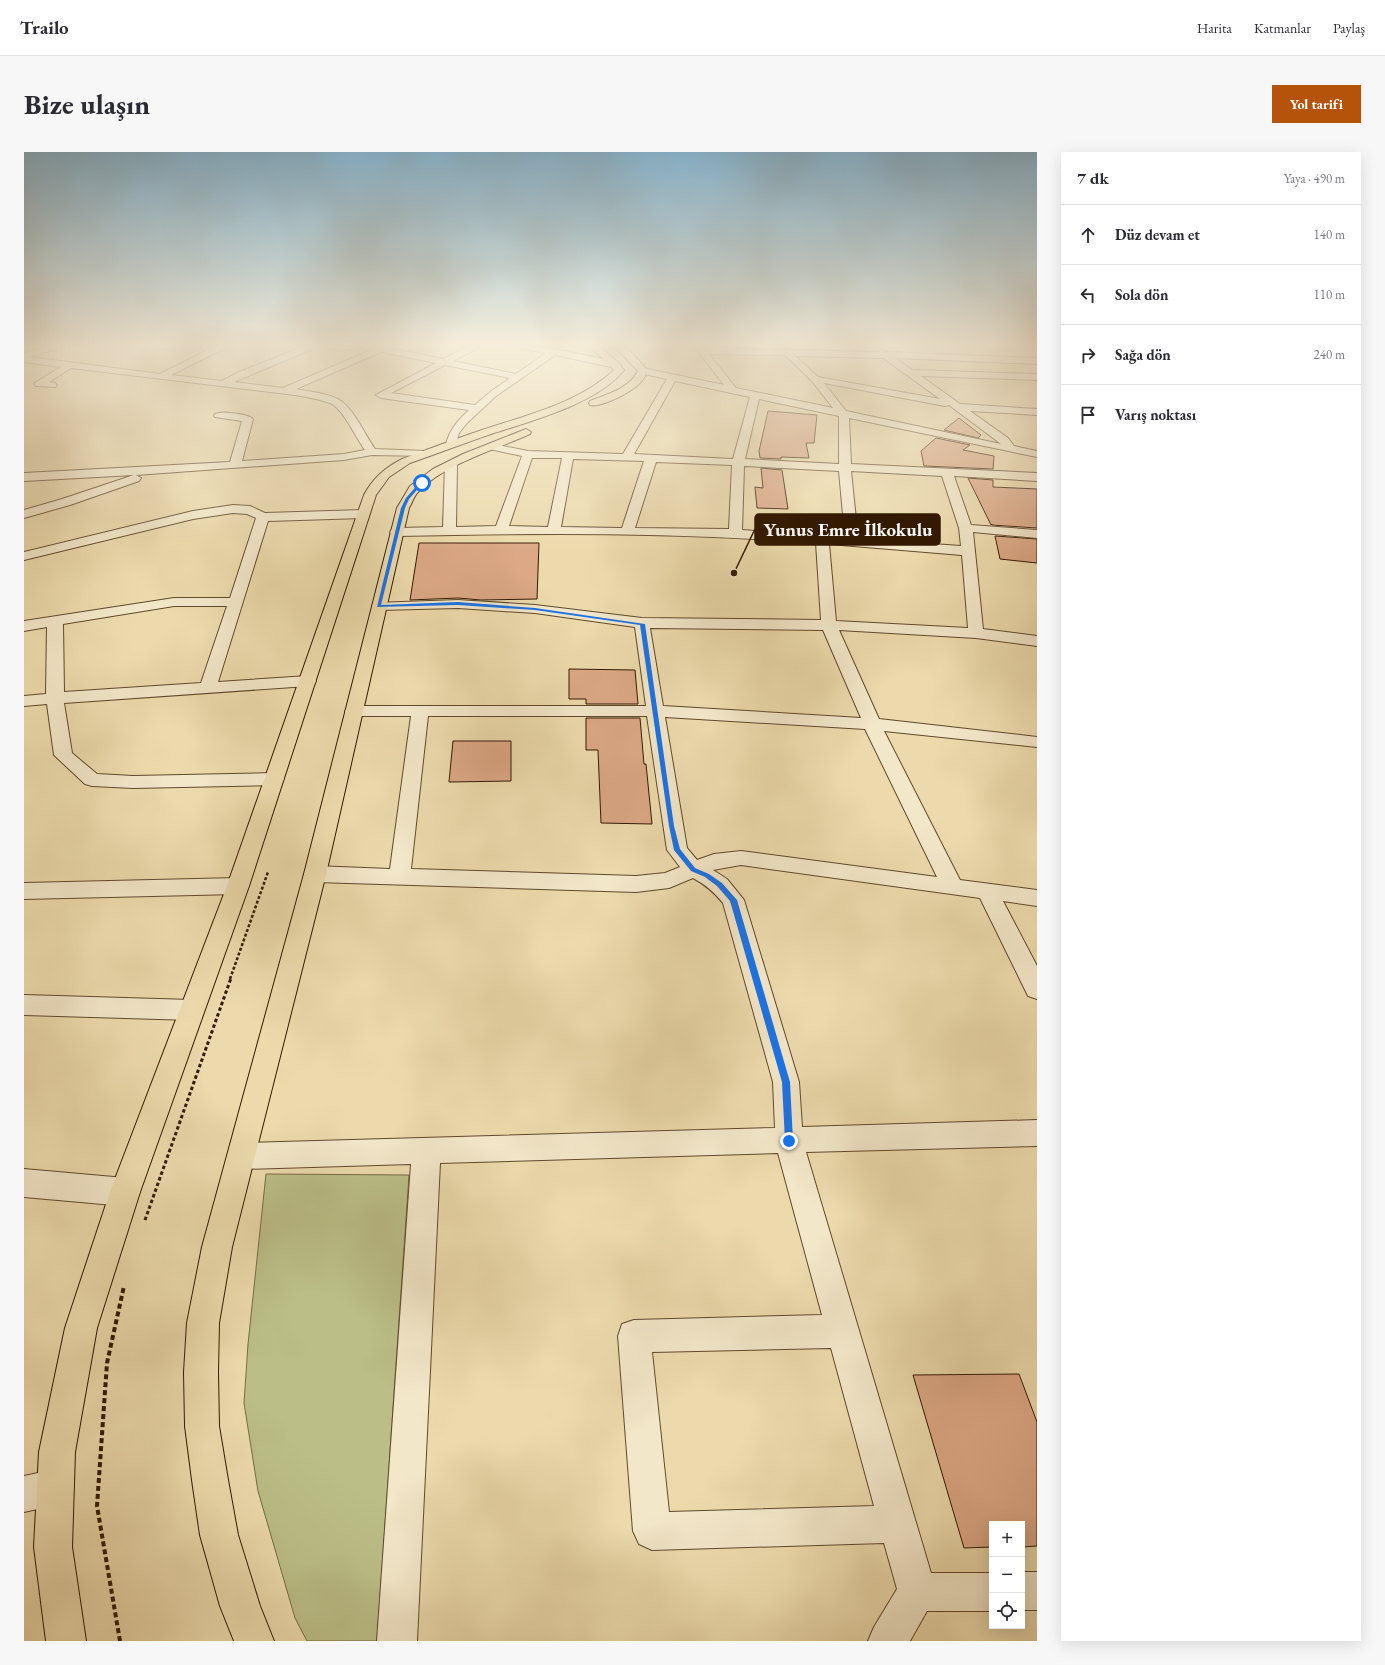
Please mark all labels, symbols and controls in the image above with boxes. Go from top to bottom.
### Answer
text: Trailo [20,15,69,40]
text: Harita [1197,19,1232,37]
text: Katmanlar [1254,19,1311,37]
text: Paylaş [1333,19,1365,37]
button: Yol tarifi [1272,85,1361,123]
text: Bize ulaşın [24,86,150,122]
text: 7 dk [1077,167,1109,189]
text: Yaya · 490 m [1284,170,1345,187]
icon: ahead [1077,224,1099,246]
text: Düz devam et [1115,225,1200,244]
text: 140 m [1314,226,1345,243]
icon: left [1077,284,1099,306]
text: Sola dön [1115,285,1168,304]
text: 110 m [1314,286,1345,303]
icon: right [1077,344,1099,366]
text: Sağa dön [1115,345,1171,364]
text: 240 m [1314,346,1345,363]
icon: arrive [1077,404,1099,426]
text: Varış noktası [1115,405,1196,424]
route start [413,474,431,492]
callout: Yunus Emre İlkokulu [755,514,940,545]
text: Yunus Emre İlkokulu [764,517,933,542]
route end [780,1132,798,1150]
map controls [989,1521,1025,1629]
button: + [989,1521,1025,1557]
button: − [989,1557,1025,1593]
button: locate [989,1593,1025,1629]

